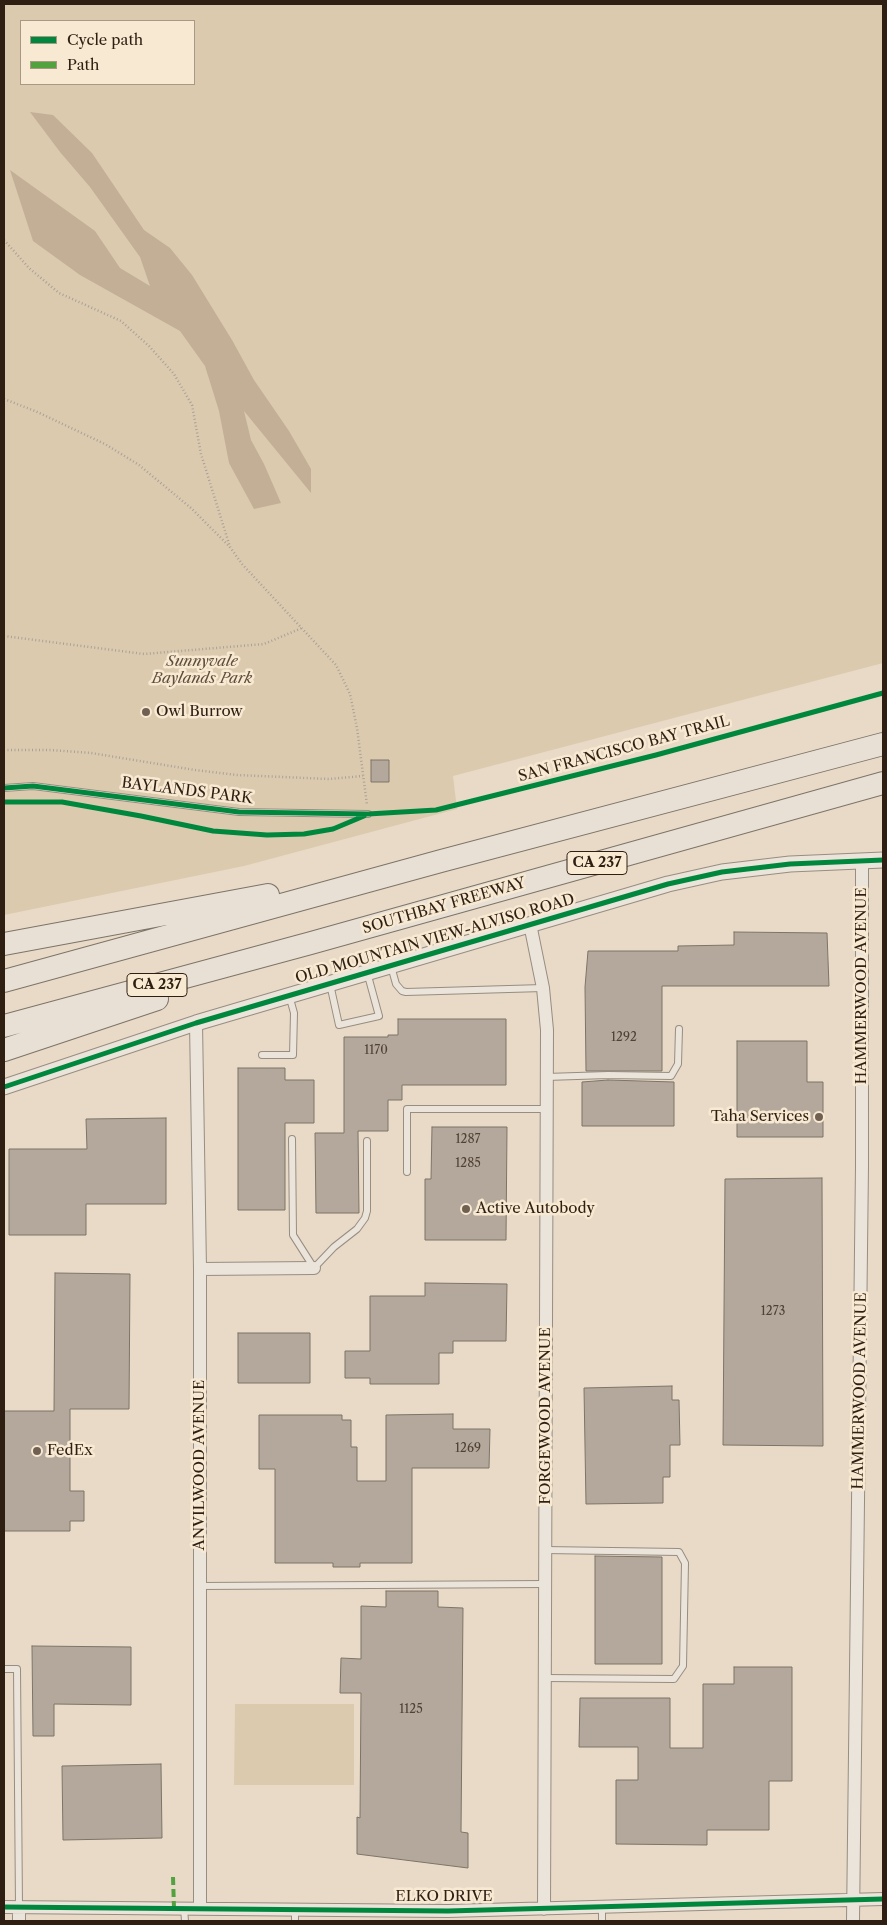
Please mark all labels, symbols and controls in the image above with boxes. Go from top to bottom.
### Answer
legend [20,20,195,85]
text: Cycle path [67,30,143,49]
text: Path [67,55,99,74]
park label: Sunnyvale Baylands Park [152,653,252,688]
place label: Owl Burrow [156,703,243,721]
marker: Owl Burrow [140,706,152,718]
street label: SAN FRANCISCO BAY TRAIL [516,712,732,786]
street label: BAYLANDS PARK [120,774,254,808]
road number: CA 237 [567,851,627,874]
street label: SOUTHBAY FREEWAY [360,874,528,938]
street label: HAMMERWOOD AVENUE [853,887,871,1085]
street label: OLD MOUNTAIN VIEW-ALVISO ROAD [293,890,577,988]
road number: CA 237 [127,974,187,996]
house number: 1292 [611,1031,637,1045]
house number: 1170 [364,1044,388,1058]
place label: Taha Services [711,1108,809,1126]
marker: Taha Services [813,1111,825,1123]
house number: 1287 [456,1133,480,1147]
house number: 1285 [455,1157,481,1171]
place label: Active Autobody [476,1200,595,1218]
marker: Active Autobody [460,1203,472,1215]
street label: HAMMERWOOD AVENUE [849,1292,871,1490]
house number: 1273 [761,1305,785,1319]
street label: FORGEWOOD AVENUE [537,1327,555,1505]
street label: ANVILWOOD AVENUE [191,1380,209,1550]
place label: FedEx [47,1442,93,1460]
house number: 1269 [455,1442,481,1456]
marker: FedEx [31,1445,43,1457]
house number: 1125 [399,1703,423,1717]
street label: ELKO DRIVE [395,1888,493,1906]

